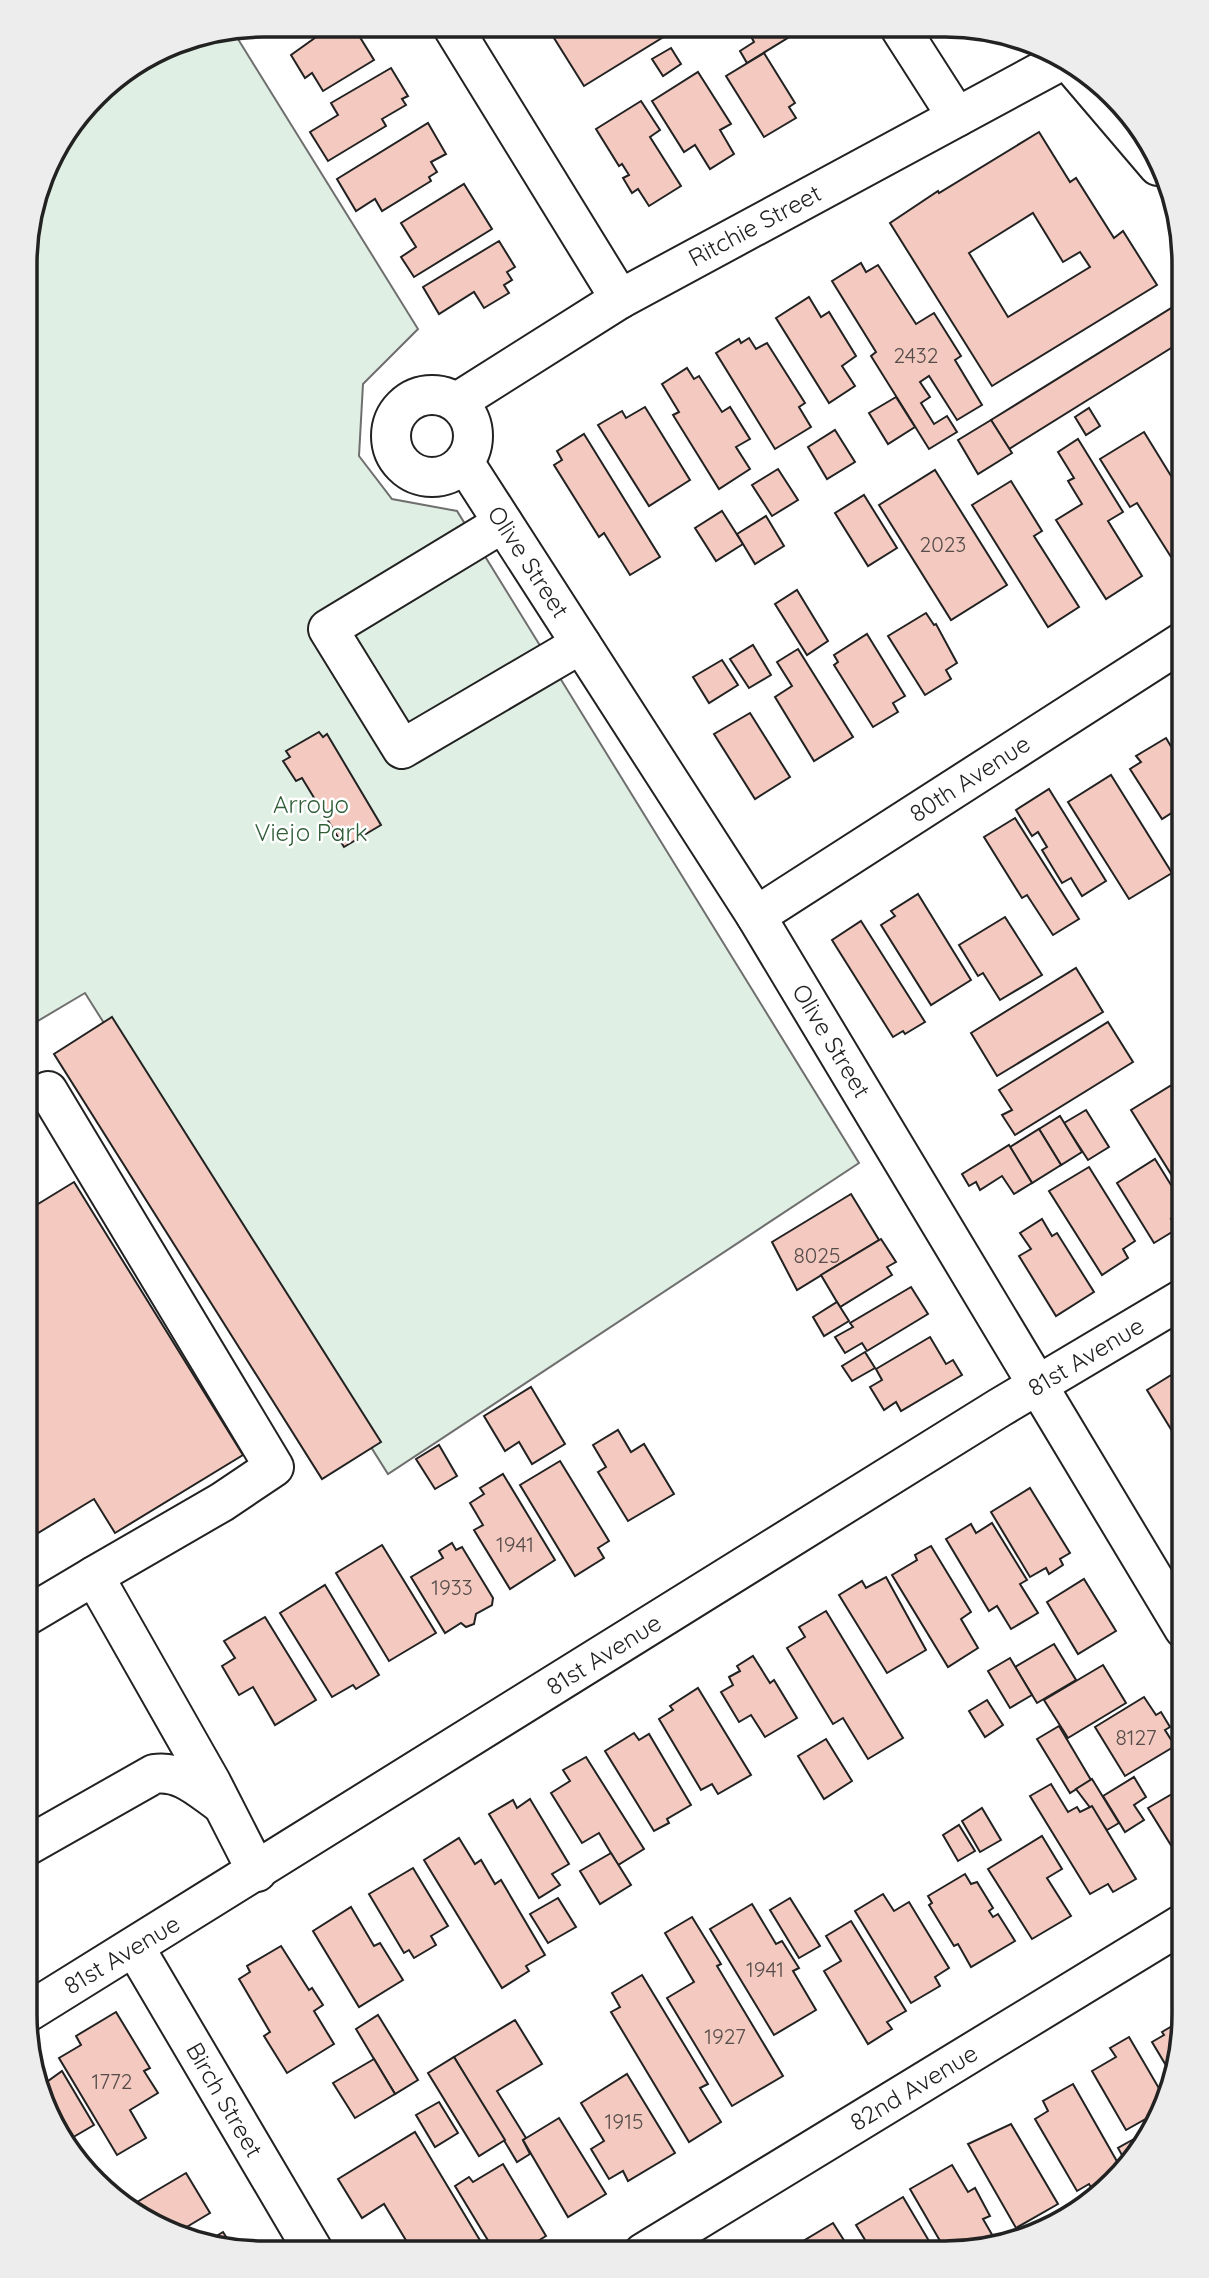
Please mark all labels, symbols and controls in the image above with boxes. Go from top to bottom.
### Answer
street label: Ritchie Street [683,178,826,273]
house number: 2432 [893,342,939,368]
street label: Olive Street [482,500,576,623]
house number: 2023 [920,531,966,557]
street label: 80th Avenue [904,728,1035,828]
park label: Arroyo Viejo Park [255,789,368,847]
street label: Olive Street [786,978,878,1103]
house number: 8025 [794,1242,840,1268]
street label: 81st Avenue [1022,1310,1149,1402]
house number: 1941 [496,1531,534,1557]
house number: 1933 [431,1574,473,1600]
street label: 81st Avenue [540,1607,666,1701]
house number: 8127 [1115,1724,1157,1750]
street label: 81st Avenue [58,1908,185,2000]
house number: 1941 [746,1956,784,1982]
house number: 1927 [704,2023,746,2049]
street label: Birch Street [180,2037,270,2162]
street label: 82nd Avenue [844,2037,983,2137]
house number: 1772 [92,2068,132,2094]
house number: 1915 [605,2108,643,2134]

